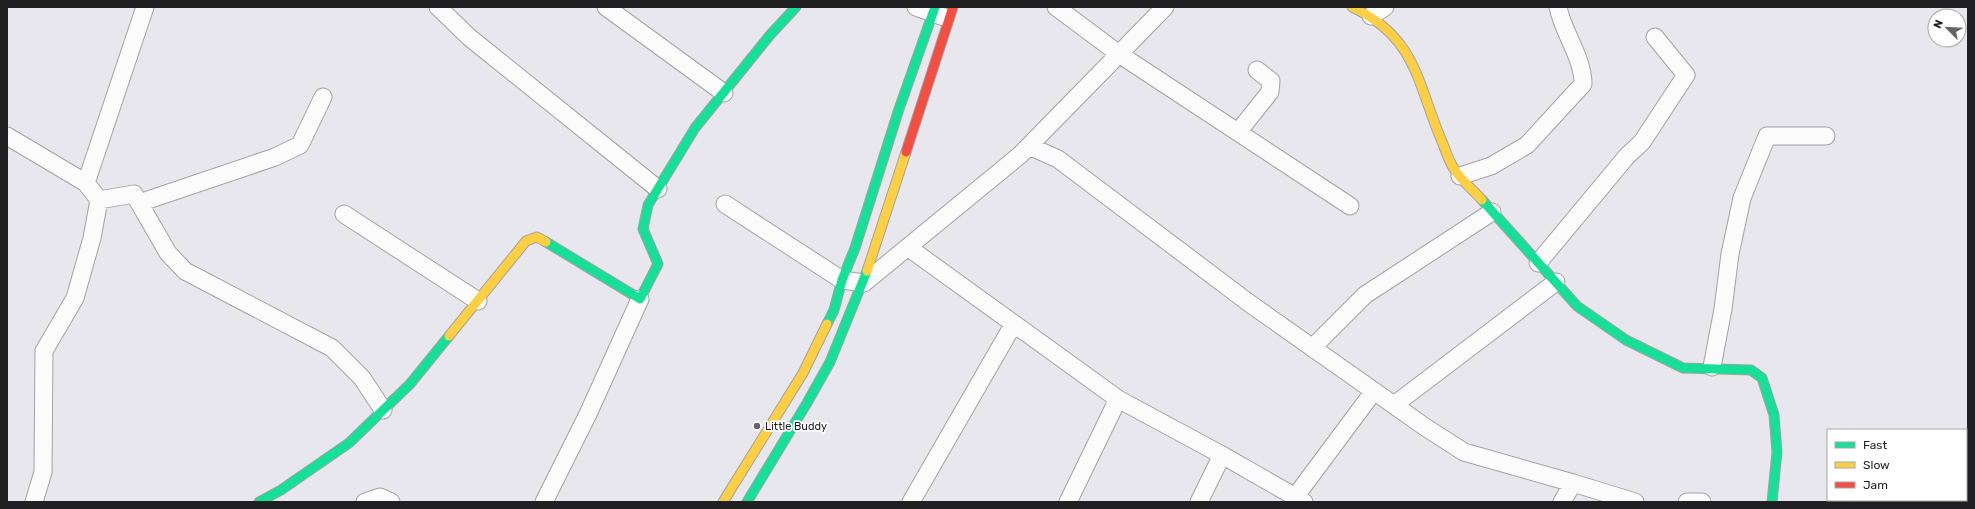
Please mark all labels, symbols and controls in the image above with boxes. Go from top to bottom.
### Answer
north arrow [1927,8,1967,48]
text: N [1931,18,1946,30]
place label: Little Buddy [765,420,827,433]
marker: Little Buddy [752,421,762,431]
legend [1827,429,1967,501]
text: Fast [1863,438,1887,452]
text: Slow [1863,458,1890,472]
text: Jam [1863,478,1888,492]

